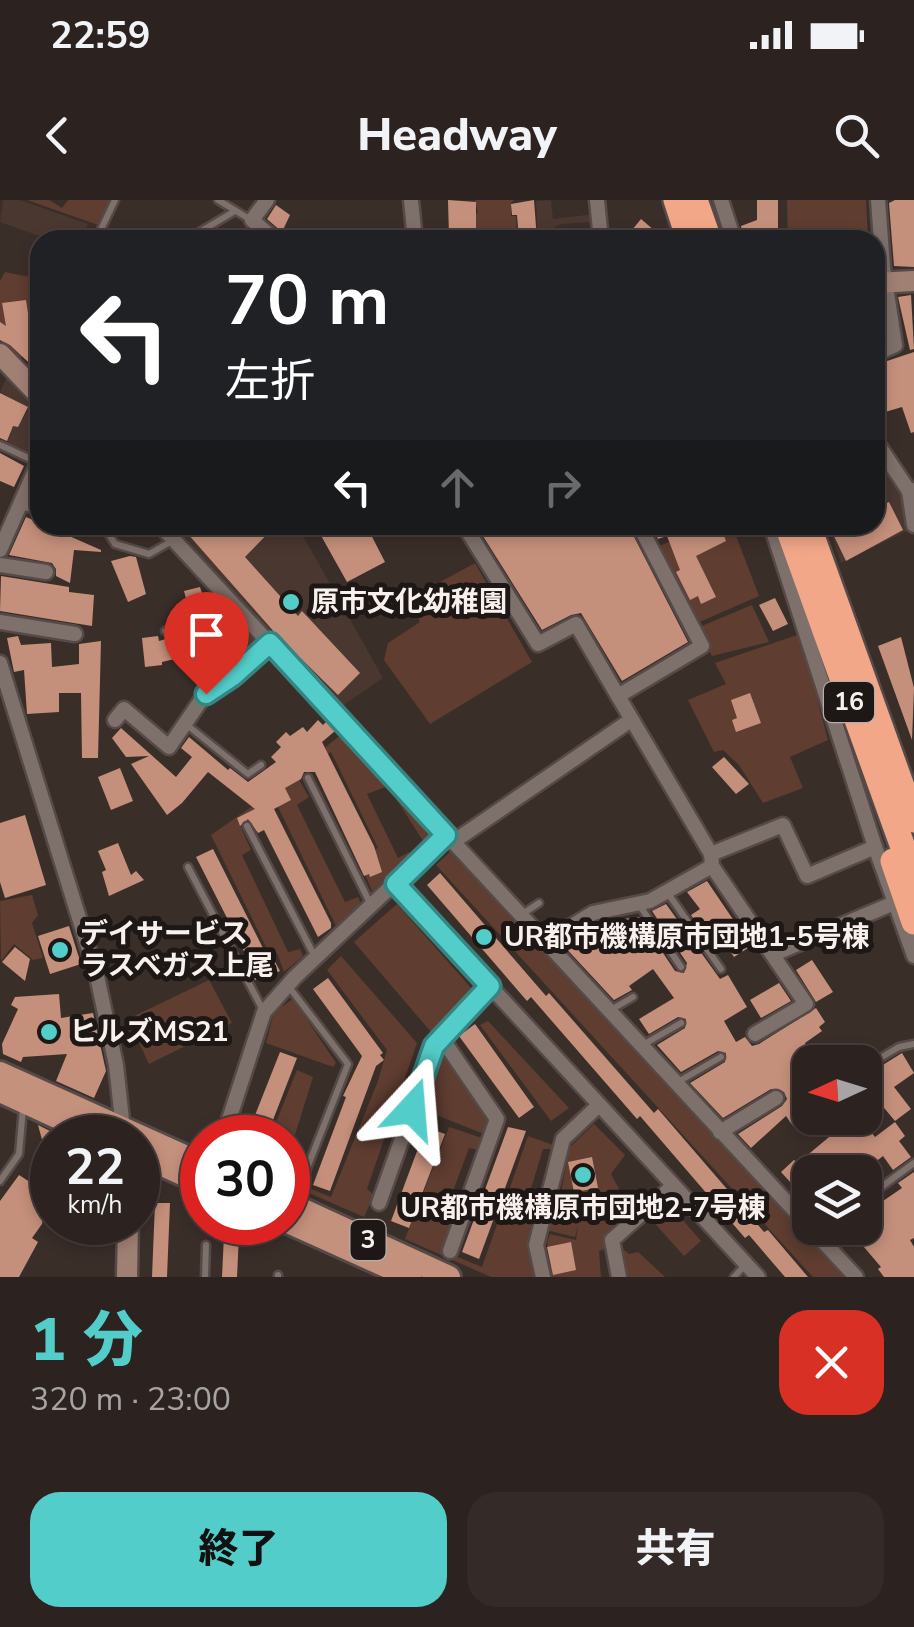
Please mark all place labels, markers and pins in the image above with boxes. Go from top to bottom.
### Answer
place label: 原市文化幼稚園 [311,583,507,621]
marker: 原市文化幼稚園 [280,591,302,613]
pin [164,592,249,695]
place label: デイサービス ラスベガス上尾 [80,915,273,985]
place label: UR都市機構原市団地1-5号棟 [504,918,870,956]
marker: UR都市機構原市団地1-5号棟 [473,926,495,948]
marker: デイサービス ラスベガス上尾 [49,939,71,961]
place label: ヒルズMS21 [69,1013,229,1051]
marker: ヒルズMS21 [38,1021,60,1043]
marker: UR都市機構原市団地2-7号棟 [572,1164,594,1186]
place label: UR都市機構原市団地2-7号棟 [400,1189,766,1227]

